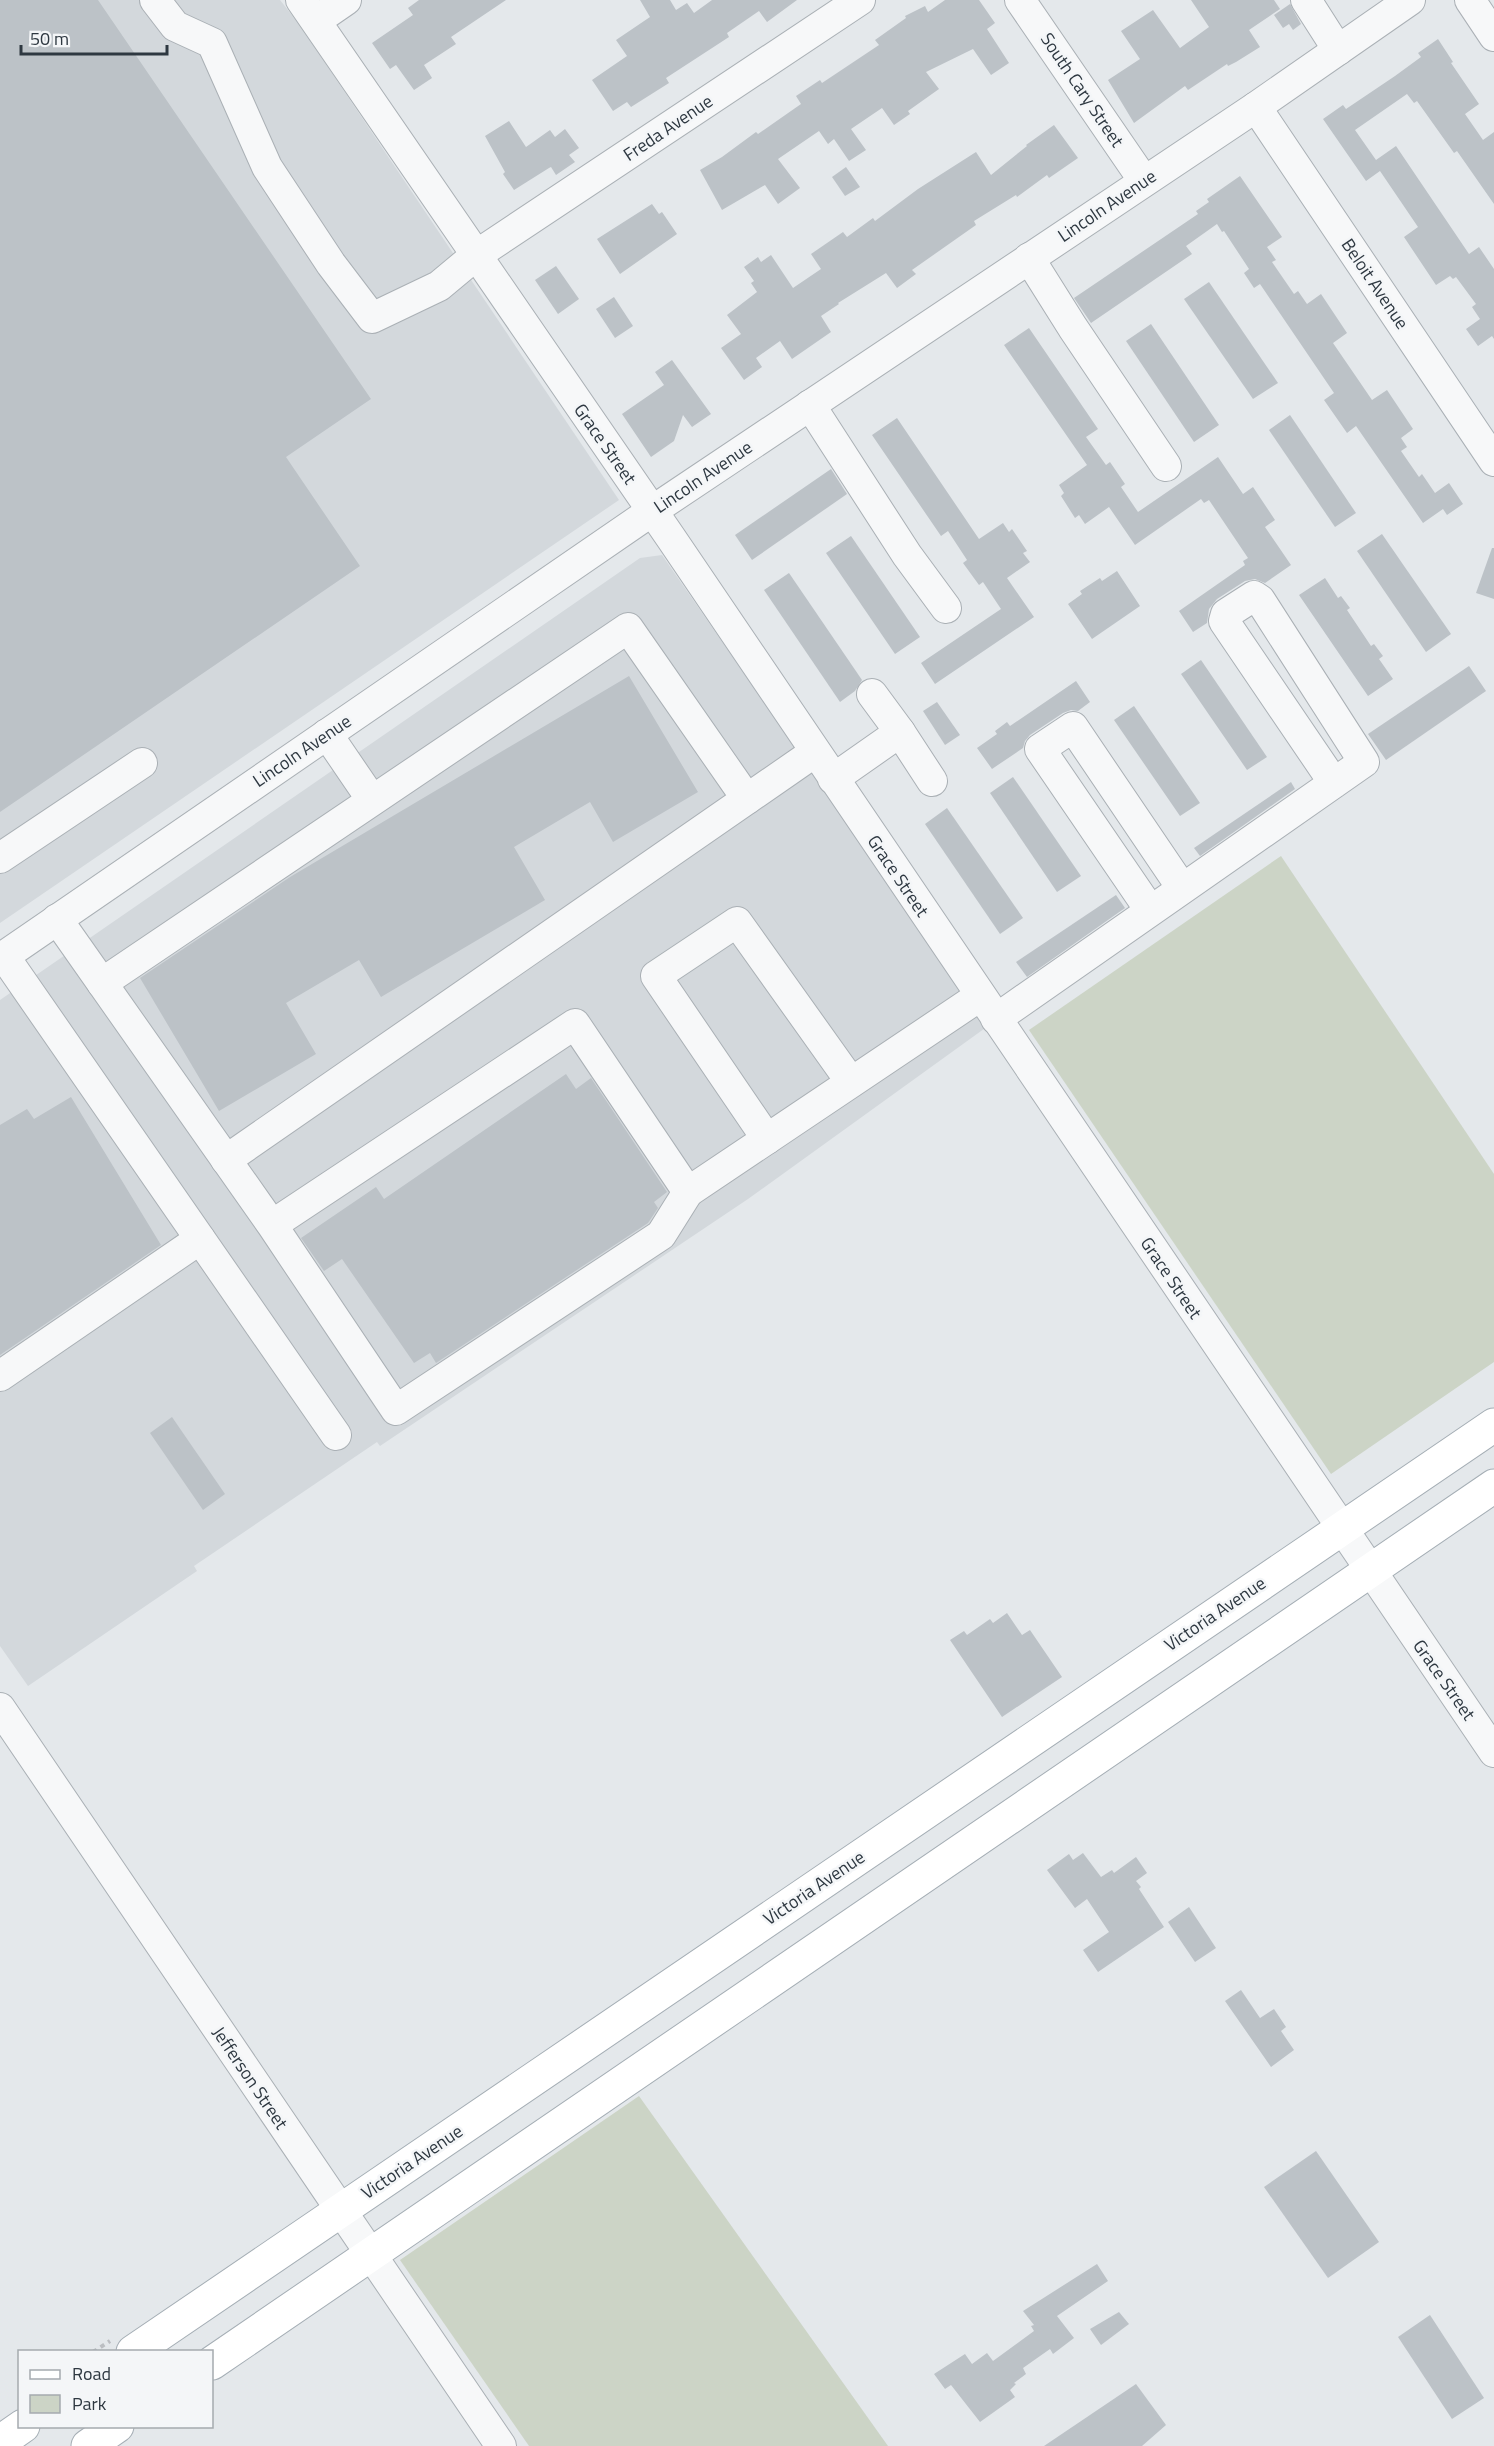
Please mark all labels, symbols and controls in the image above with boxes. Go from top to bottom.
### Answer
scale bar [21,18,166,56]
text: 50 m [30,25,69,52]
street label: South Cary Street [1034,27,1131,153]
street label: Freda Avenue [617,88,718,168]
street label: Lincoln Avenue [1052,163,1161,249]
street label: Beloit Avenue [1335,233,1416,335]
street label: Grace Street [568,398,644,490]
street label: Lincoln Avenue [648,434,757,520]
street label: Lincoln Avenue [247,708,356,794]
street label: Grace Street [861,829,936,923]
street label: Grace Street [1134,1231,1209,1325]
street label: Victoria Avenue [1158,1570,1271,1658]
street label: Grace Street [1407,1634,1483,1726]
street label: Victoria Avenue [757,1844,870,1932]
street label: Jefferson Street [206,2021,295,2135]
street label: Victoria Avenue [355,2118,468,2206]
legend [18,2350,213,2428]
text: Road [72,2360,111,2387]
text: Park [72,2390,107,2417]

